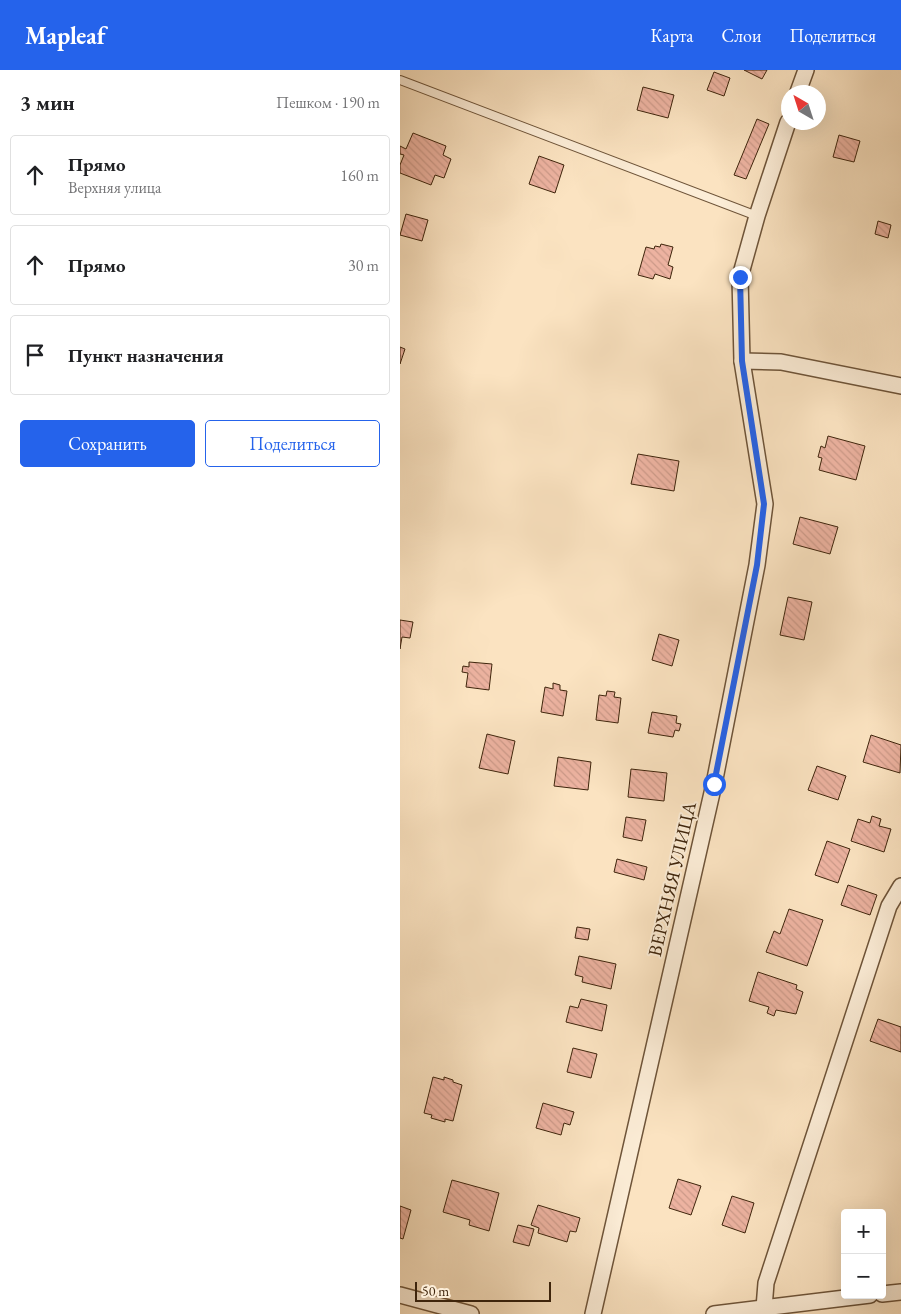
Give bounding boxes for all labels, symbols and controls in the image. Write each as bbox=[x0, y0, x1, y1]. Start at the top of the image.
text: Mapleaf bbox=[25, 20, 106, 51]
text: Карта bbox=[651, 24, 694, 47]
text: Слои bbox=[722, 24, 761, 47]
text: Поделиться bbox=[789, 24, 876, 47]
north arrow bbox=[781, 85, 826, 130]
text: 3 мин bbox=[20, 89, 75, 116]
text: Пешком · 190 m bbox=[276, 92, 380, 113]
text: Прямо bbox=[68, 152, 126, 177]
icon: ahead bbox=[21, 161, 49, 189]
text: 160 m bbox=[340, 165, 379, 186]
text: Верхняя улица bbox=[68, 177, 161, 198]
icon: ahead bbox=[21, 251, 49, 279]
text: Прямо bbox=[68, 253, 126, 278]
text: 30 m bbox=[348, 255, 379, 276]
route end bbox=[729, 266, 752, 289]
icon: arrive bbox=[21, 341, 49, 369]
text: Пункт назначения bbox=[68, 343, 224, 368]
button: Сохранить bbox=[20, 420, 195, 467]
button: Поделиться bbox=[205, 420, 380, 467]
route start bbox=[703, 773, 726, 796]
street label: ВЕРХНЯЯ УЛИЦА bbox=[642, 798, 702, 959]
map controls bbox=[841, 1209, 886, 1299]
button: + bbox=[841, 1209, 886, 1254]
button: − bbox=[841, 1254, 886, 1299]
scale bar bbox=[415, 1279, 551, 1302]
text: 50 m bbox=[422, 1282, 449, 1300]

